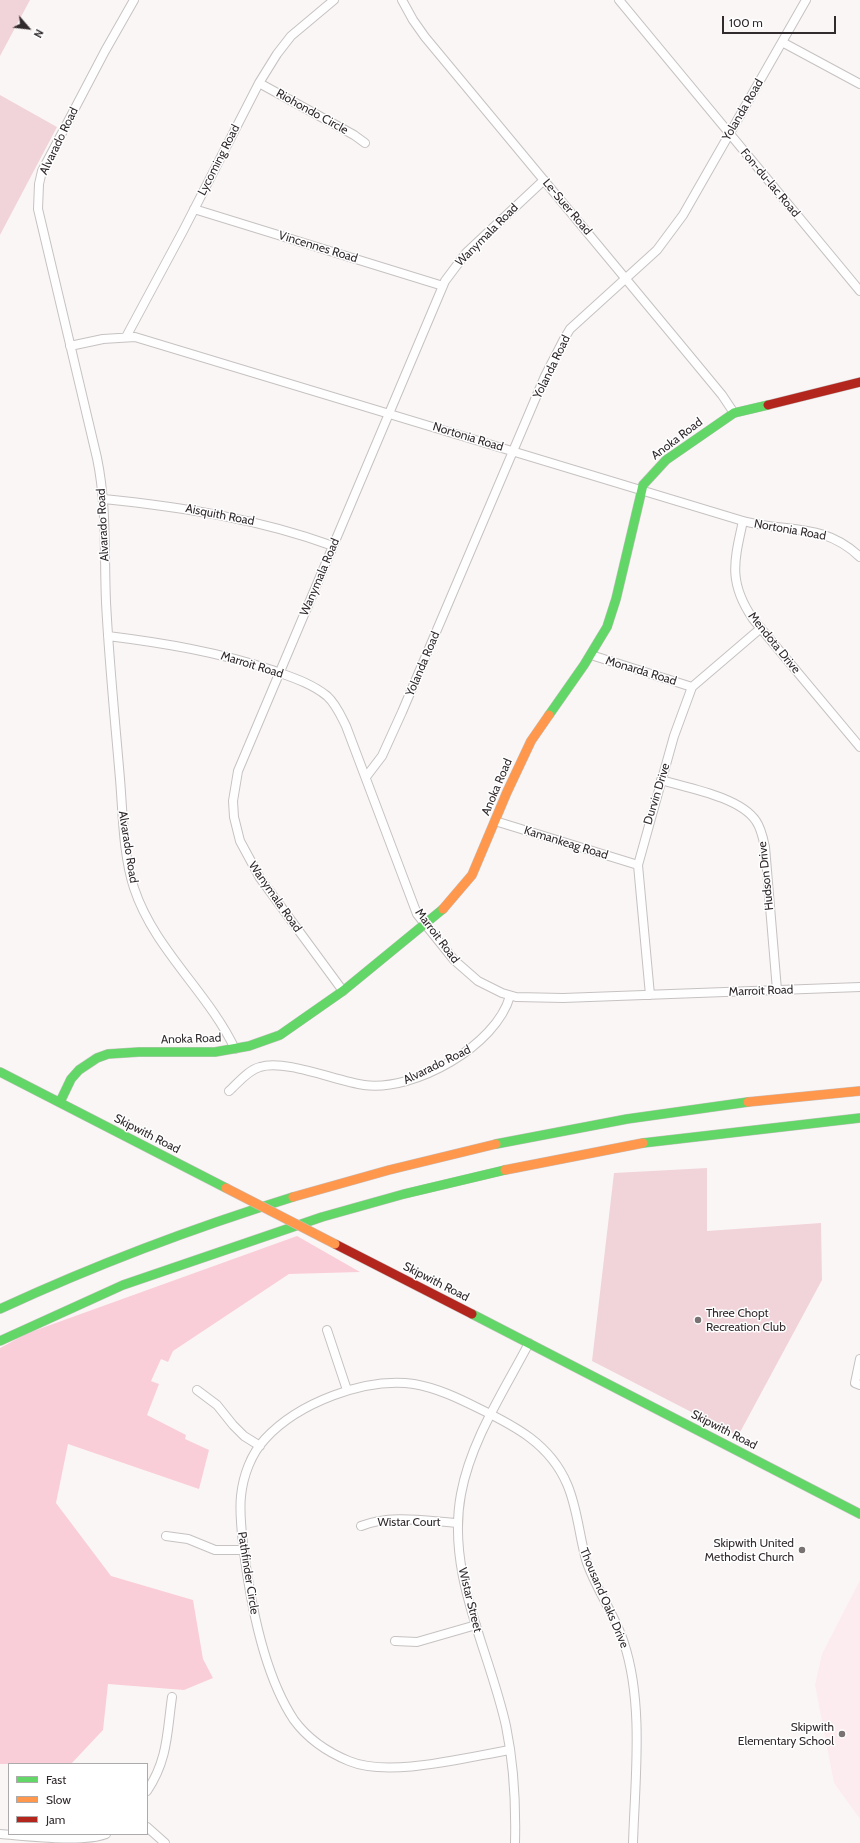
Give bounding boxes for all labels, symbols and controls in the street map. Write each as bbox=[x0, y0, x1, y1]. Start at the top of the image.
north arrow bbox=[8, 8, 48, 48]
scale bar bbox=[724, 8, 838, 34]
text: 100 m bbox=[729, 15, 763, 30]
text: N bbox=[31, 27, 47, 40]
street label: Yolanda Road bbox=[720, 77, 766, 143]
street label: Riohondo Circle bbox=[273, 86, 351, 138]
street label: Alvarado Road bbox=[37, 105, 81, 177]
street label: Lycoming Road bbox=[195, 122, 243, 198]
street label: Fon-du-lac Road bbox=[737, 146, 803, 220]
street label: Le-Suer Road bbox=[539, 176, 595, 238]
street label: Wanymala Road bbox=[453, 201, 521, 269]
street label: Vincennes Road bbox=[277, 228, 359, 266]
street label: Yolanda Road bbox=[530, 333, 574, 401]
street label: Anoka Road bbox=[649, 415, 705, 463]
street label: Nortonia Road bbox=[431, 419, 505, 455]
street label: Alvarado Road bbox=[94, 488, 112, 562]
street label: Aisquith Road bbox=[184, 501, 256, 529]
street label: Nortonia Road bbox=[753, 517, 827, 543]
street label: Wanymala Road bbox=[297, 536, 343, 618]
street label: Mendota Drive bbox=[745, 609, 803, 677]
street label: Yolanda Road bbox=[403, 630, 443, 698]
street label: Marroit Road bbox=[219, 649, 285, 681]
street label: Monarda Road bbox=[604, 653, 678, 689]
street label: Anoka Road bbox=[479, 756, 515, 818]
street label: Durvin Drive bbox=[641, 762, 673, 826]
street label: Alvarado Road bbox=[115, 810, 141, 884]
street label: Kamankeag Road bbox=[522, 823, 610, 863]
street label: Hudson Drive bbox=[755, 841, 777, 911]
street label: Wanymala Road bbox=[245, 859, 305, 935]
street label: Marroit Road bbox=[412, 906, 462, 966]
street label: Marroit Road bbox=[728, 983, 794, 999]
street label: Anoka Road bbox=[161, 1031, 221, 1047]
street label: Alvarado Road bbox=[401, 1043, 473, 1087]
street label: Skipwith Road bbox=[112, 1111, 182, 1157]
street label: Skipwith Road bbox=[401, 1259, 471, 1305]
place label: Three Chopt Recreation Club bbox=[706, 1306, 786, 1334]
marker: Three Chopt Recreation Club bbox=[693, 1315, 703, 1325]
street label: Skipwith Road bbox=[689, 1407, 759, 1453]
street label: Wistar Court bbox=[377, 1515, 441, 1529]
street label: Pathfinder Circle bbox=[234, 1531, 262, 1615]
place label: Skipwith United Methodist Church bbox=[704, 1536, 794, 1564]
marker: Skipwith United Methodist Church bbox=[797, 1545, 807, 1555]
street label: Thousand Oaks Drive bbox=[576, 1546, 632, 1650]
street label: Wistar Street bbox=[455, 1566, 485, 1634]
place label: Skipwith Elementary School bbox=[738, 1720, 834, 1748]
marker: Skipwith Elementary School bbox=[837, 1729, 847, 1739]
legend bbox=[8, 1763, 148, 1835]
text: Fast bbox=[46, 1772, 66, 1787]
text: Slow bbox=[46, 1792, 71, 1807]
text: Jam bbox=[46, 1812, 65, 1827]

